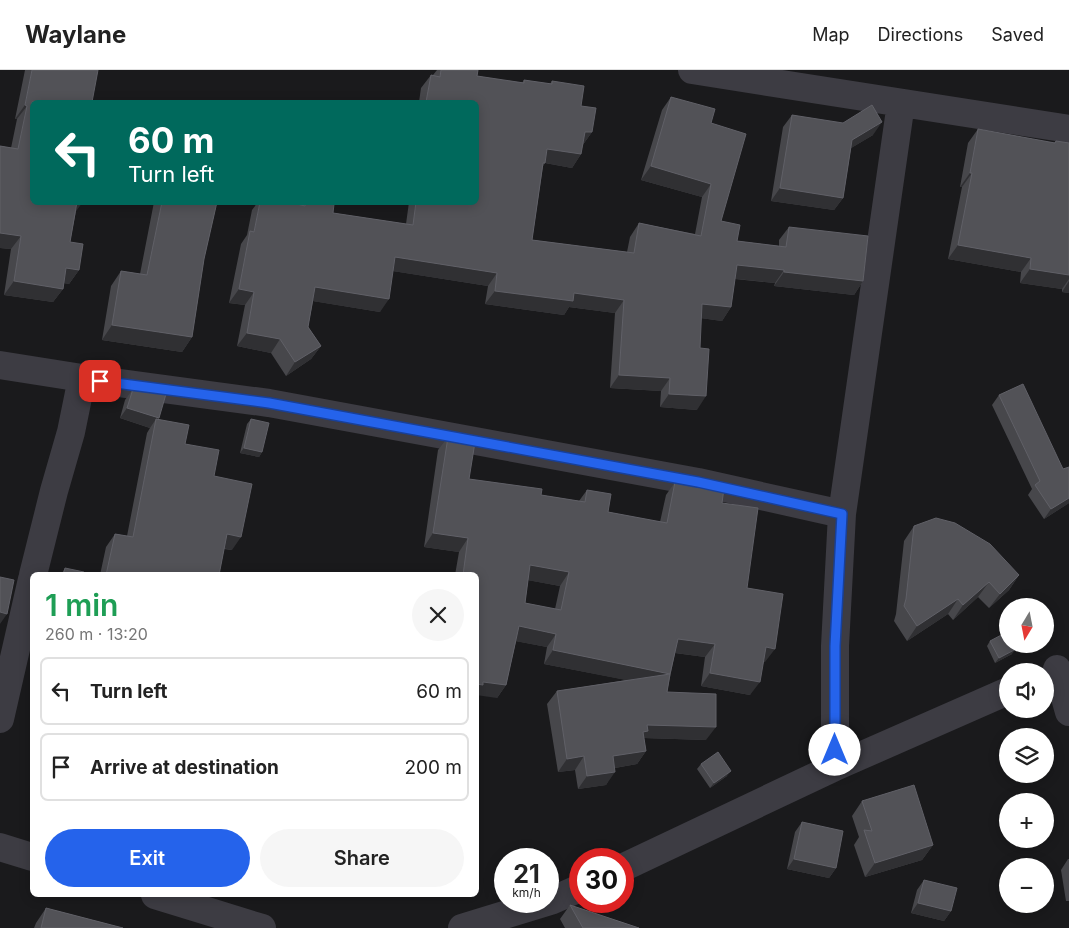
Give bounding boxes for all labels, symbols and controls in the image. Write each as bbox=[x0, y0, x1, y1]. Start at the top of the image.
text: Waylane bbox=[25, 20, 126, 49]
text: Map bbox=[812, 24, 850, 45]
text: Directions bbox=[878, 24, 963, 45]
text: Saved bbox=[991, 24, 1044, 45]
text: 60 m bbox=[128, 119, 215, 161]
icon: left bbox=[45, 120, 110, 185]
text: Turn left bbox=[128, 161, 214, 187]
pin bbox=[79, 360, 121, 402]
icon: arrive bbox=[86, 367, 114, 395]
text: 1 min bbox=[45, 587, 118, 623]
button: close bbox=[412, 589, 464, 641]
north arrow bbox=[999, 598, 1054, 652]
map controls bbox=[999, 598, 1054, 913]
text: 260 m · 13:20 bbox=[45, 624, 148, 644]
button: sound bbox=[999, 663, 1054, 718]
icon: left bbox=[47, 677, 75, 705]
text: Turn left bbox=[90, 680, 168, 703]
text: 60 m bbox=[416, 680, 462, 703]
position arrow bbox=[808, 723, 860, 775]
button: layers bbox=[999, 728, 1054, 783]
icon: arrive bbox=[47, 753, 75, 781]
text: Arrive at destination bbox=[90, 756, 279, 779]
text: 200 m bbox=[404, 756, 462, 779]
button: + bbox=[999, 793, 1054, 848]
button: Exit bbox=[45, 829, 250, 887]
button: Share bbox=[260, 829, 464, 887]
speed limit sign: 30 bbox=[569, 848, 634, 913]
button: − bbox=[999, 858, 1054, 913]
text: 21 bbox=[513, 859, 540, 889]
text: km/h bbox=[512, 885, 541, 900]

